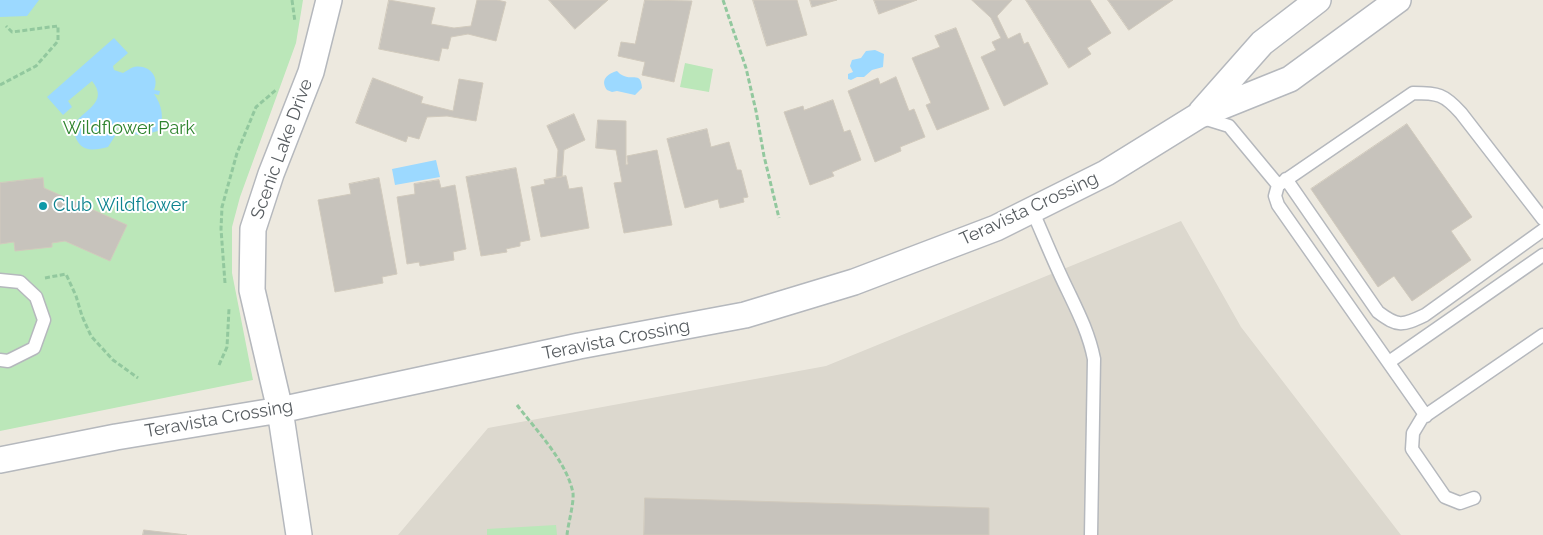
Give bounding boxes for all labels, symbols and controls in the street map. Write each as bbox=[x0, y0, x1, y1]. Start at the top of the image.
street label: Scenic Lake Drive bbox=[247, 76, 317, 222]
park label: Wildflower Park bbox=[63, 118, 195, 140]
street label: Teravista Crossing bbox=[956, 168, 1102, 250]
place label: Club Wildflower bbox=[53, 195, 188, 217]
marker: Club Wildflower bbox=[37, 200, 49, 212]
street label: Teravista Crossing bbox=[540, 315, 692, 365]
street label: Teravista Crossing bbox=[143, 395, 295, 443]

